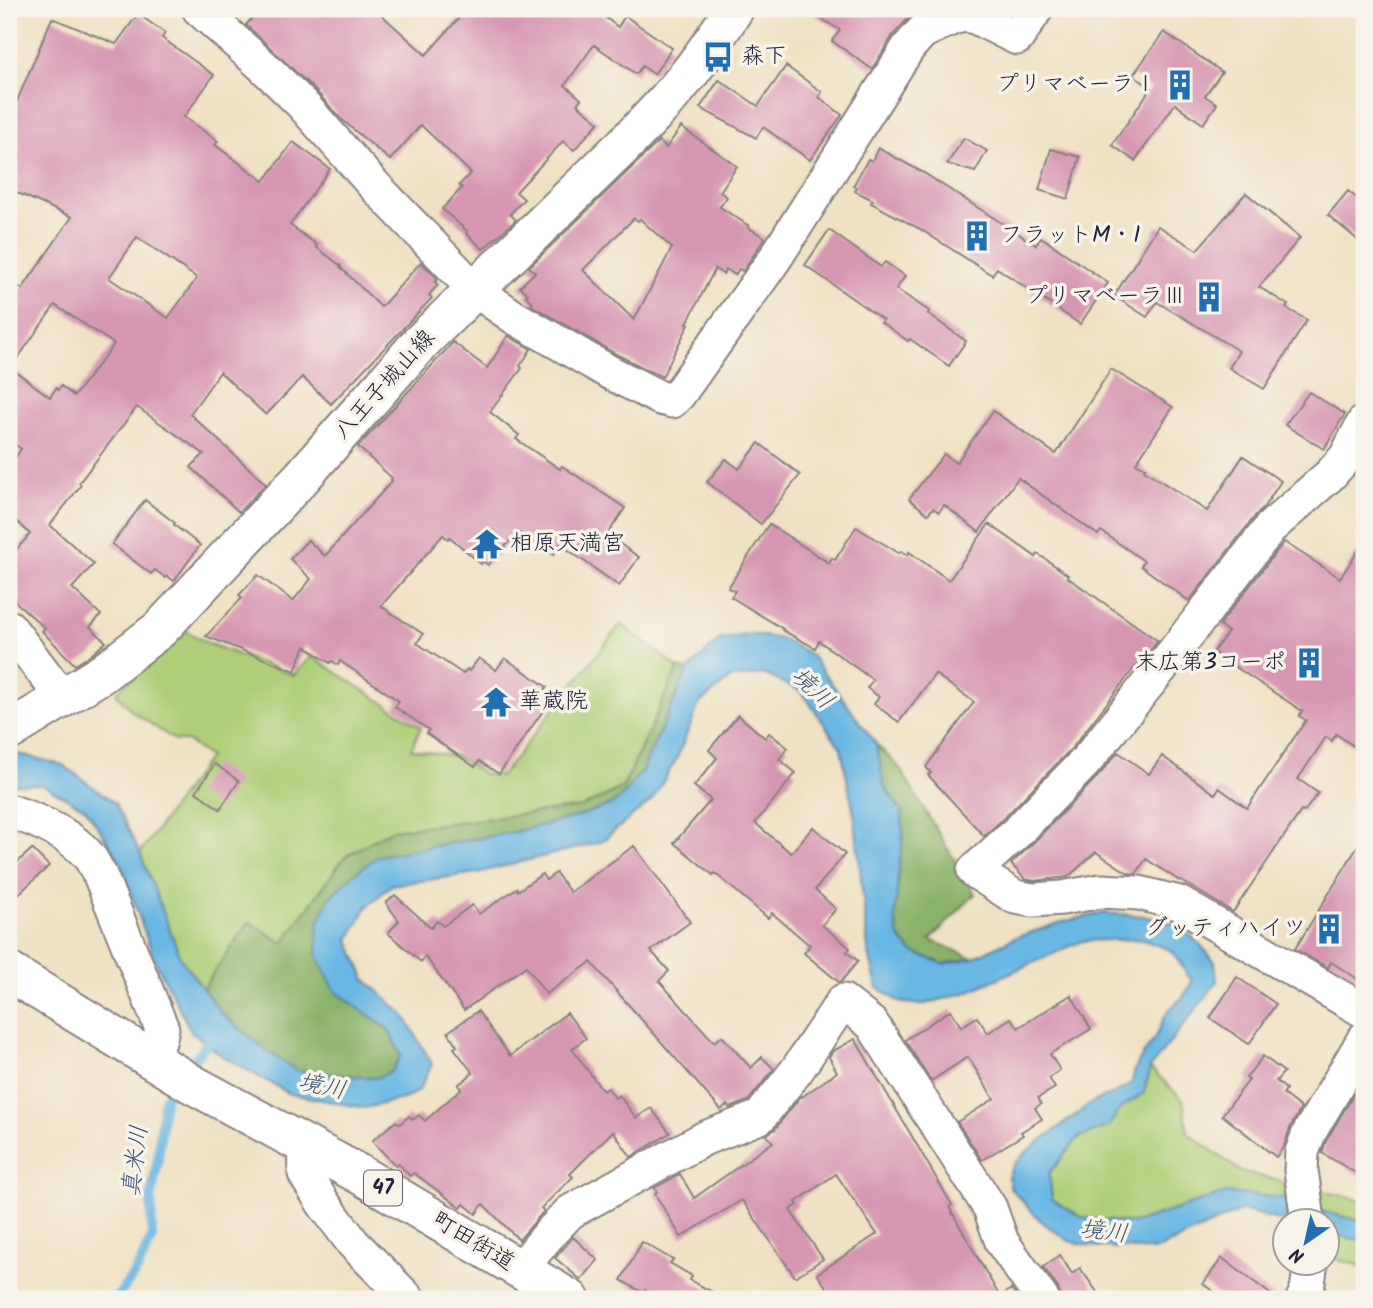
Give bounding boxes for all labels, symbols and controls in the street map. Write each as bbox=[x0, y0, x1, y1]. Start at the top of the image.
place label: 森下 bbox=[741, 39, 787, 75]
bus stop icon: 森下 bbox=[701, 40, 735, 74]
place label: プリマベーラⅠ bbox=[996, 67, 1157, 103]
building icon: プリマベーラⅠ bbox=[1163, 68, 1197, 102]
place label: フラットM・I bbox=[1000, 218, 1140, 254]
building icon: フラットM・I bbox=[960, 219, 994, 253]
place label: プリマベーラⅢ bbox=[1025, 279, 1186, 315]
building icon: プリマベーラⅢ bbox=[1192, 280, 1226, 314]
street label: 八王子城山線 bbox=[325, 322, 445, 448]
place label: 相原天満宮 bbox=[510, 526, 625, 562]
temple icon: 相原天満宮 bbox=[470, 527, 504, 561]
place label: 末広第3コーポ bbox=[1135, 645, 1286, 681]
building icon: 末広第3コーポ bbox=[1292, 646, 1326, 680]
water label: 境川 bbox=[781, 658, 843, 720]
place label: 華蔵院 bbox=[519, 684, 588, 720]
temple icon: 華蔵院 bbox=[479, 685, 513, 719]
place label: グッティハイツ bbox=[1145, 911, 1306, 947]
building icon: グッティハイツ bbox=[1312, 912, 1346, 946]
water label: 境川 bbox=[294, 1063, 350, 1111]
water label: 真米川 bbox=[112, 1123, 160, 1199]
road number: 47 bbox=[364, 1170, 402, 1206]
street label: 町田街道 bbox=[424, 1203, 522, 1281]
north arrow bbox=[1272, 1206, 1342, 1276]
water label: 境川 bbox=[1078, 1210, 1130, 1254]
text: N bbox=[1284, 1239, 1311, 1270]

